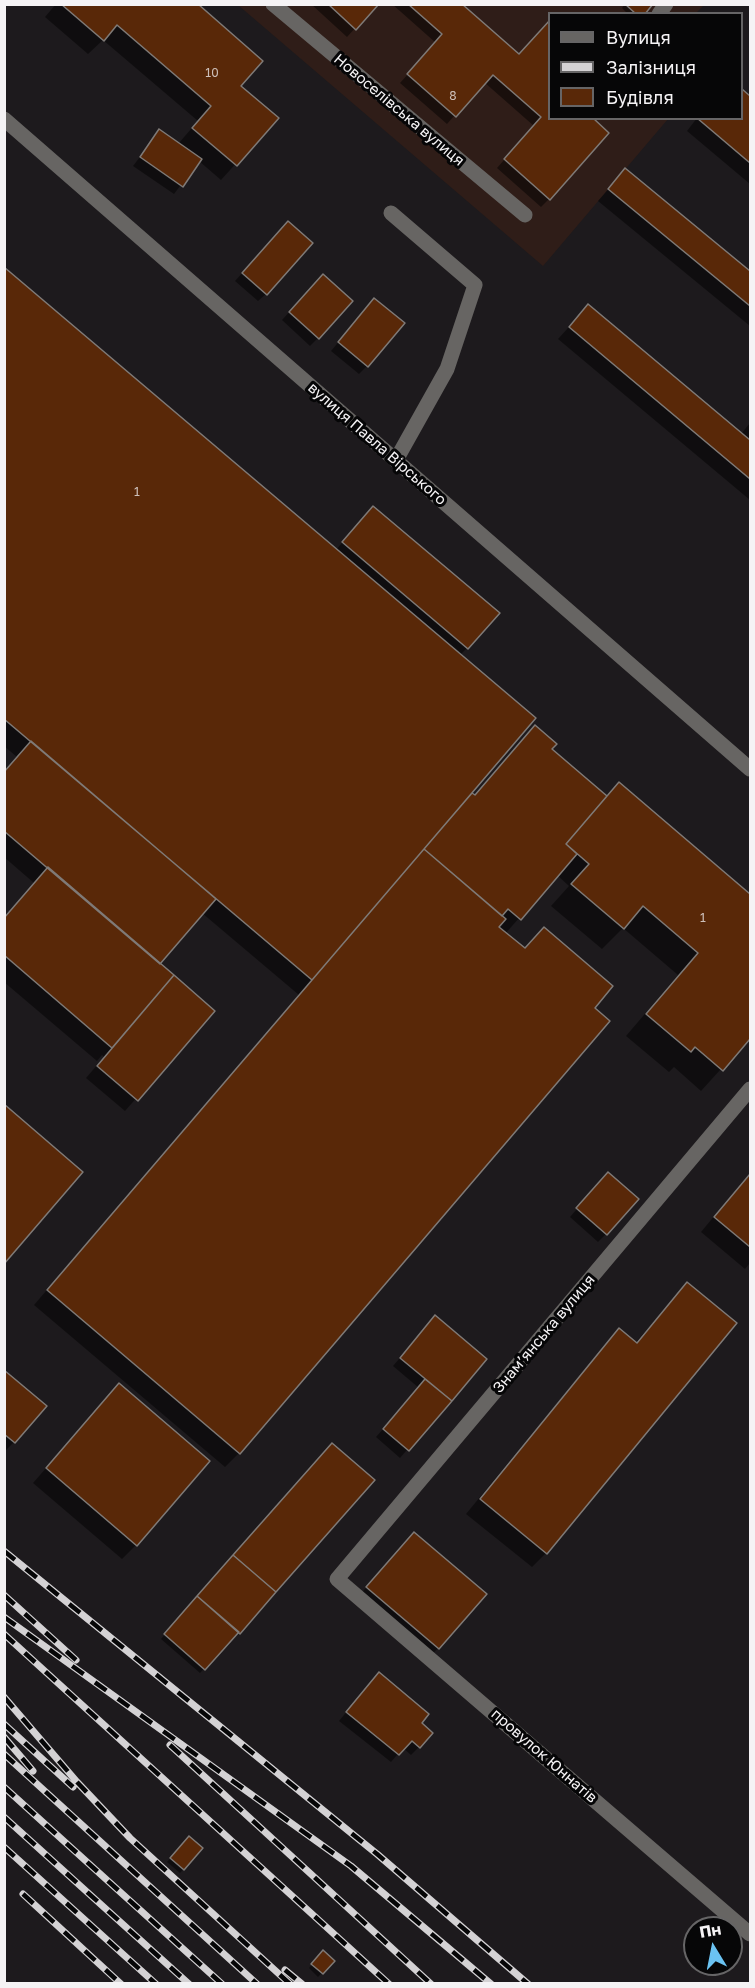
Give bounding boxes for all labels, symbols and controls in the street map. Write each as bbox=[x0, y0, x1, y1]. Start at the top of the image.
legend bbox=[548, 12, 743, 120]
text: Вулиця bbox=[606, 26, 671, 48]
street label: Новоселівська вулиця bbox=[330, 50, 468, 170]
text: Залізниця bbox=[606, 56, 696, 78]
house number: 10 bbox=[205, 66, 219, 80]
text: Будівля bbox=[606, 86, 674, 108]
house number: 8 bbox=[449, 89, 457, 103]
street label: вулиця Павла Вірського bbox=[304, 379, 450, 509]
house number: 1 bbox=[134, 485, 140, 499]
house number: 1 bbox=[700, 911, 706, 925]
street label: Знамʼянська вулиця bbox=[489, 1271, 599, 1397]
street label: провулок Юннатів bbox=[487, 1705, 601, 1807]
north arrow bbox=[683, 1916, 743, 1976]
text: Пн bbox=[698, 1919, 723, 1942]

